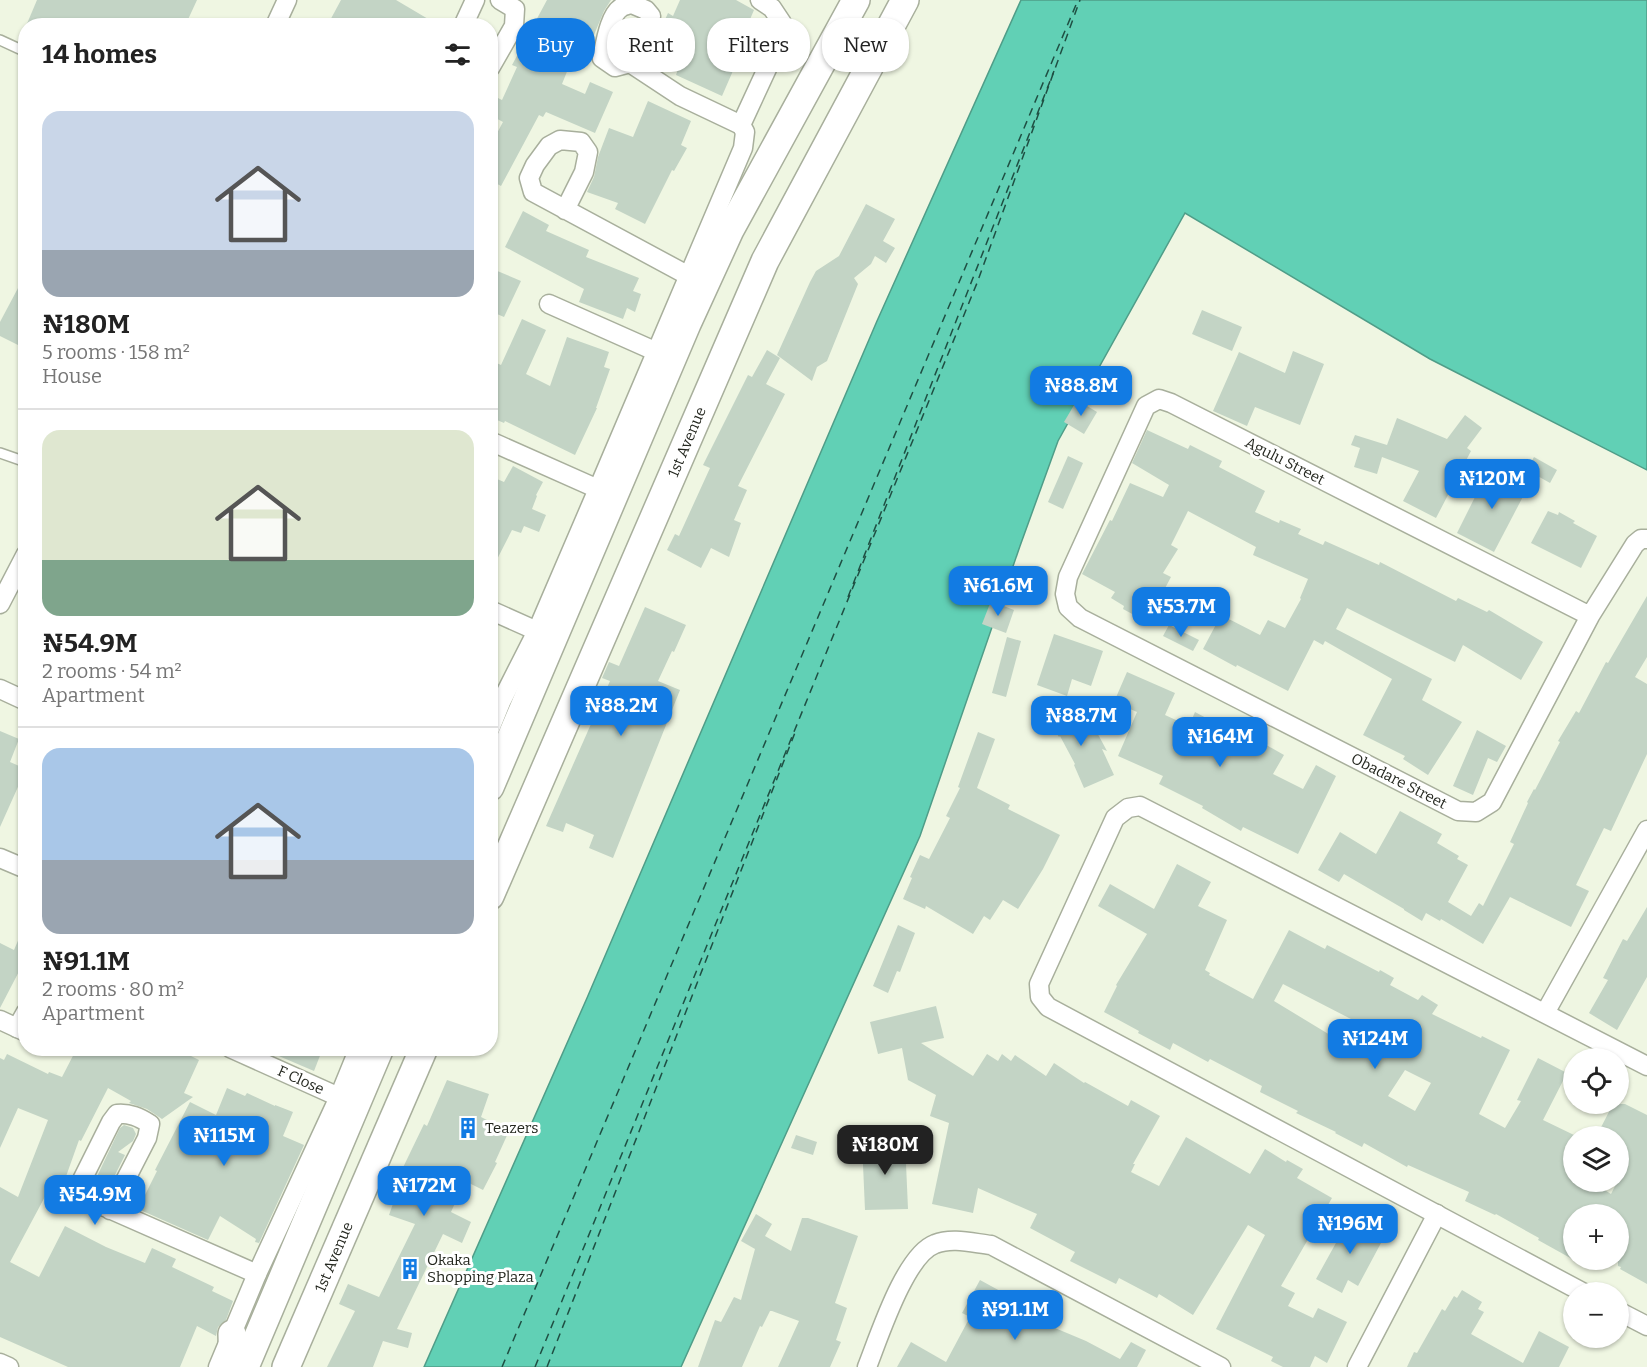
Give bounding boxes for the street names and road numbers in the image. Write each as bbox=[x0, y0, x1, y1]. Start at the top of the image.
street label: 1st Avenue bbox=[664, 404, 710, 480]
street label: Agulu Street bbox=[1242, 433, 1328, 489]
street label: Obadare Street bbox=[1348, 749, 1450, 813]
street label: F Close bbox=[275, 1062, 327, 1098]
street label: 1st Avenue bbox=[311, 1219, 357, 1295]

